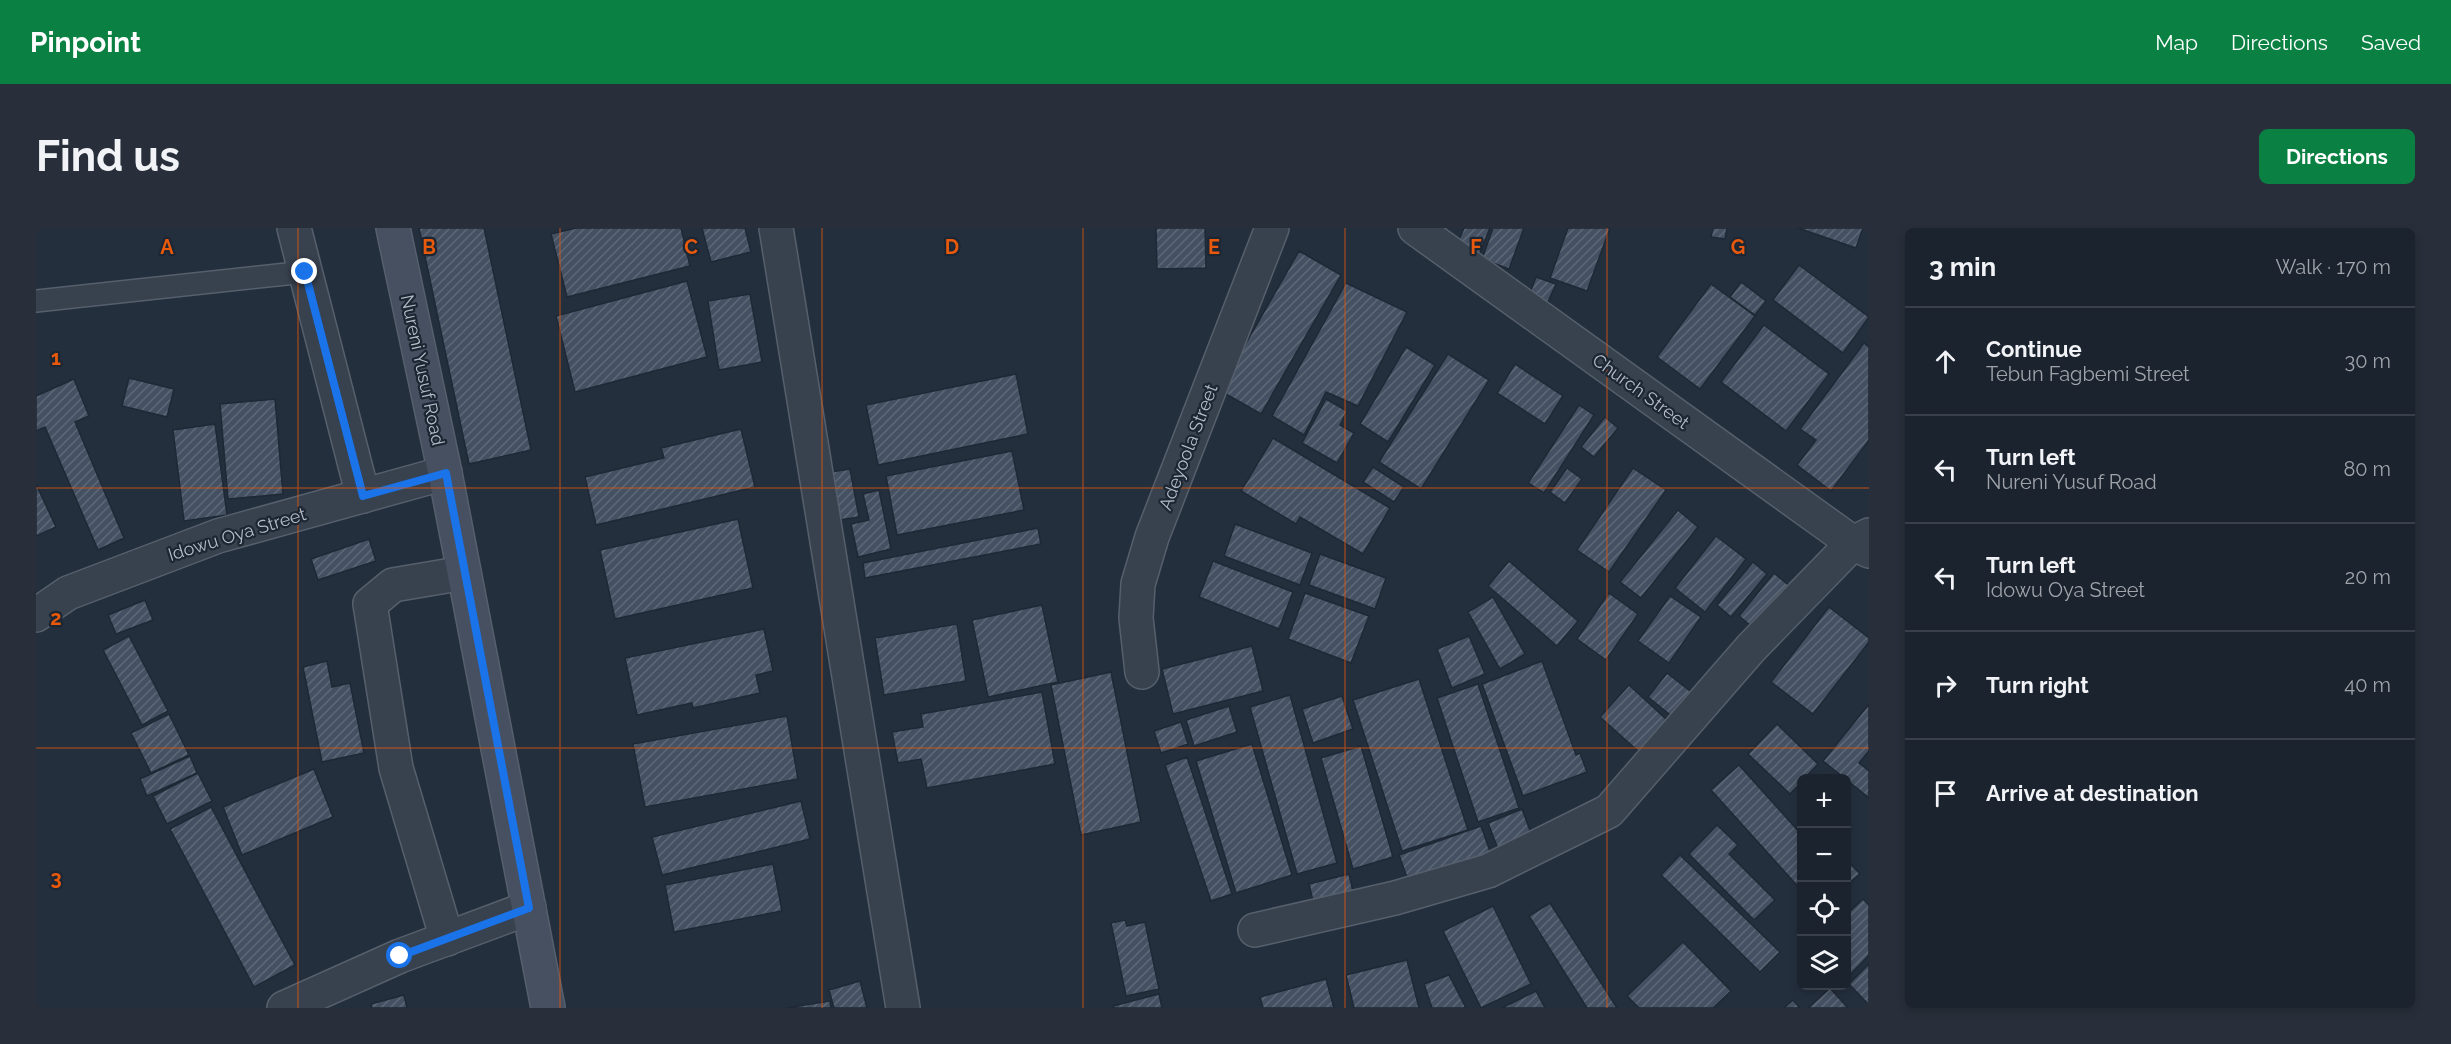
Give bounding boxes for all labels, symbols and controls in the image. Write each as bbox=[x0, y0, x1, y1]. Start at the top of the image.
text: Pinpoint bbox=[30, 26, 141, 59]
text: Map bbox=[2155, 30, 2198, 55]
text: Directions bbox=[2231, 30, 2328, 55]
text: Saved bbox=[2361, 30, 2421, 55]
button: Directions bbox=[2259, 129, 2415, 184]
text: Find us bbox=[36, 132, 180, 181]
text: A bbox=[160, 235, 174, 259]
text: B bbox=[422, 235, 436, 259]
text: C bbox=[684, 235, 698, 259]
text: D bbox=[945, 235, 959, 259]
text: E bbox=[1208, 235, 1220, 259]
text: F bbox=[1470, 235, 1482, 259]
text: G bbox=[1731, 235, 1745, 259]
text: 3 min bbox=[1929, 252, 1996, 282]
text: Walk · 170 m bbox=[2275, 255, 2391, 279]
route end bbox=[291, 258, 317, 284]
street label: Nureni Yusuf Road bbox=[397, 293, 449, 447]
text: Continue bbox=[1986, 336, 2082, 362]
icon: ahead bbox=[1929, 345, 1962, 378]
text: 1 bbox=[51, 346, 61, 370]
street label: Church Street bbox=[1589, 349, 1693, 433]
text: 30 m bbox=[2345, 349, 2391, 373]
text: Tebun Fagbemi Street bbox=[1986, 362, 2190, 386]
street label: Adeyoola Street bbox=[1154, 381, 1222, 513]
text: Turn left bbox=[1986, 444, 2076, 470]
icon: left bbox=[1929, 453, 1962, 486]
text: 80 m bbox=[2343, 457, 2391, 481]
text: Nureni Yusuf Road bbox=[1986, 470, 2157, 494]
street label: Idowu Oya Street bbox=[166, 503, 308, 565]
text: Turn left bbox=[1986, 552, 2076, 578]
icon: left bbox=[1929, 561, 1962, 594]
text: 20 m bbox=[2345, 565, 2391, 589]
text: Idowu Oya Street bbox=[1986, 578, 2145, 602]
text: 2 bbox=[50, 606, 62, 630]
icon: right bbox=[1929, 669, 1962, 702]
text: Turn right bbox=[1986, 672, 2089, 698]
text: 40 m bbox=[2344, 673, 2391, 697]
map controls bbox=[1797, 774, 1851, 990]
button: + bbox=[1797, 774, 1851, 828]
icon: arrive bbox=[1929, 777, 1962, 810]
text: Arrive at destination bbox=[1986, 780, 2199, 806]
button: − bbox=[1797, 828, 1851, 882]
text: 3 bbox=[50, 866, 62, 890]
button: locate bbox=[1797, 882, 1851, 936]
button: layers bbox=[1797, 936, 1851, 990]
route start bbox=[386, 942, 412, 968]

